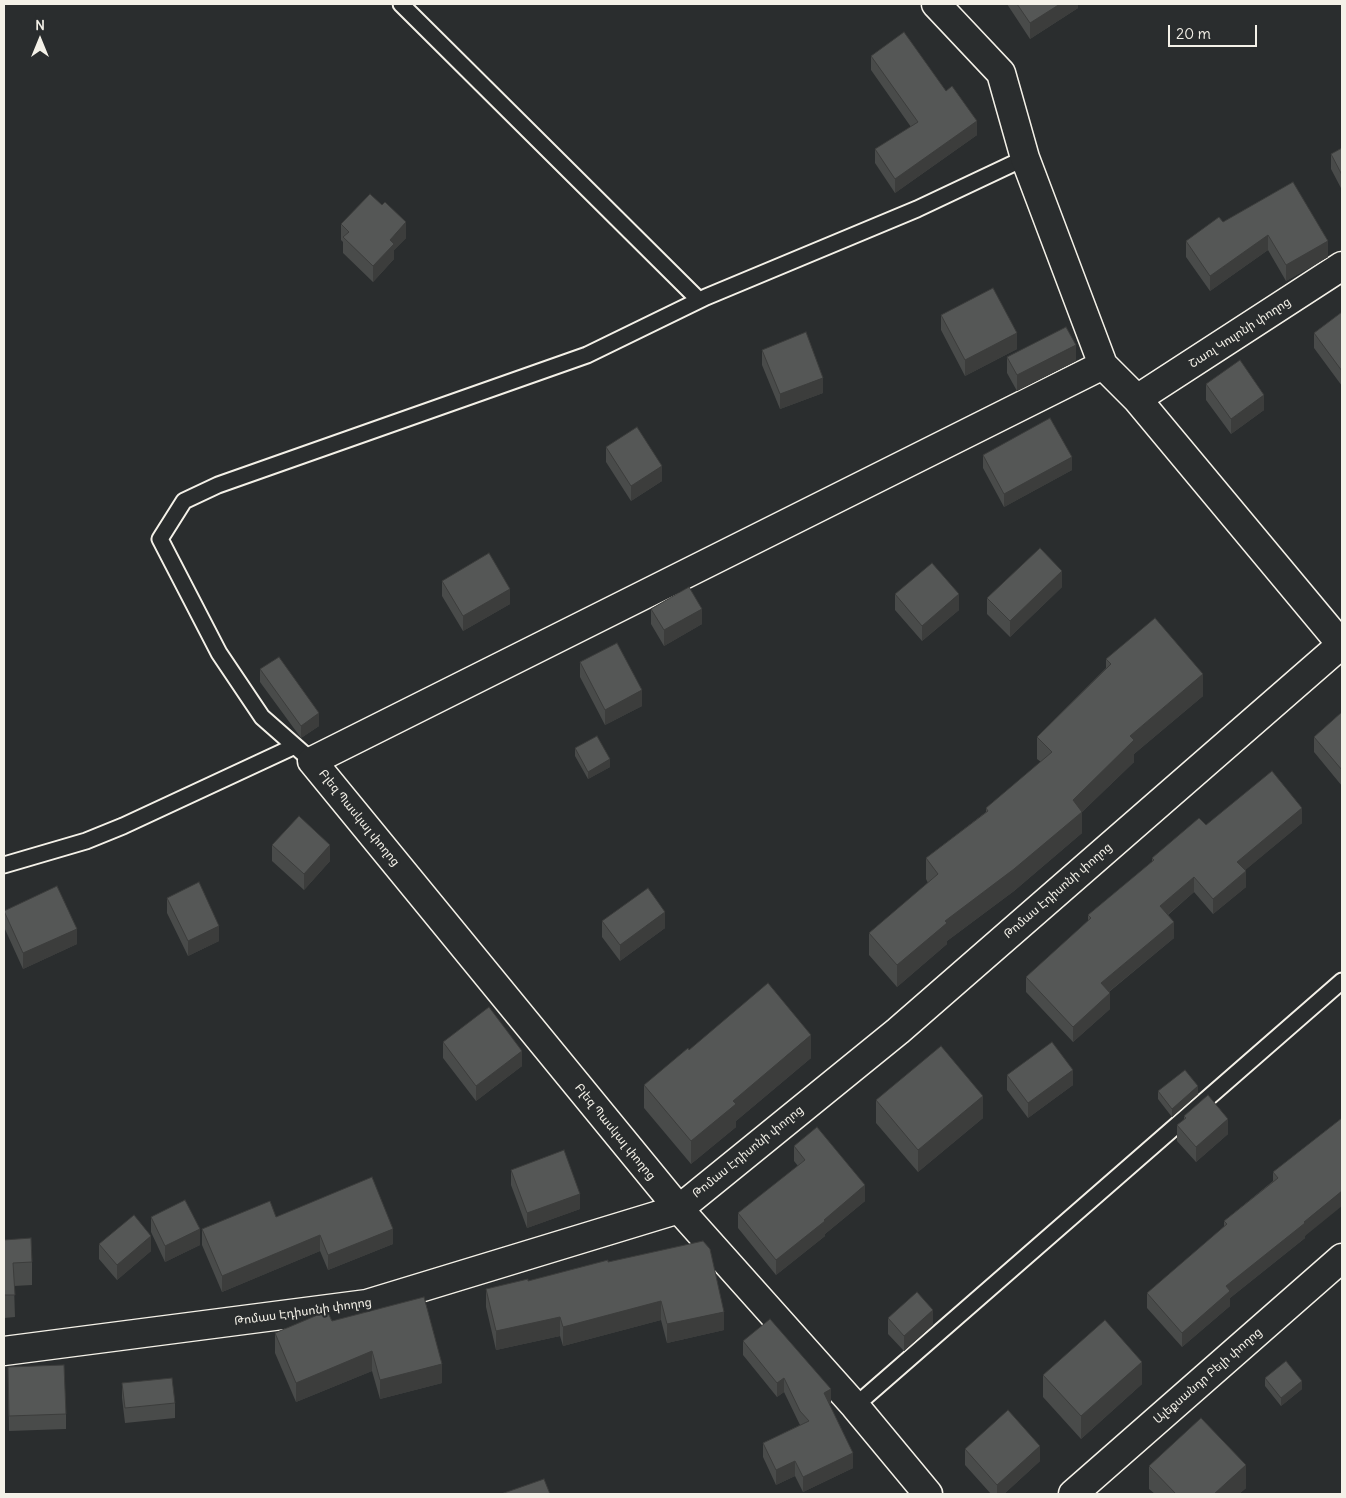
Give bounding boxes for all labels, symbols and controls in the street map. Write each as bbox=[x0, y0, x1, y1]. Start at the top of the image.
north arrow bbox=[15, 15, 65, 65]
scale bar bbox=[1171, 15, 1260, 47]
text: N bbox=[35, 16, 45, 34]
text: 20 m bbox=[1176, 24, 1211, 43]
street label: Շառլ Կուլոնի փողոց bbox=[1186, 295, 1294, 371]
street label: Բլեզ Պասկալ փողոց bbox=[316, 767, 402, 869]
street label: Թոմաս Էդիսոնի փողոց bbox=[1001, 840, 1115, 942]
street label: Բլեզ Պասկալ փողոց bbox=[572, 1081, 658, 1183]
street label: Թոմաս Էդիսոնի փողոց bbox=[690, 1103, 806, 1201]
street label: Թոմաս Էդիսոնի փողոց bbox=[233, 1295, 373, 1329]
street label: Ալեքսանդր Բելի փողոց bbox=[1151, 1325, 1265, 1427]

